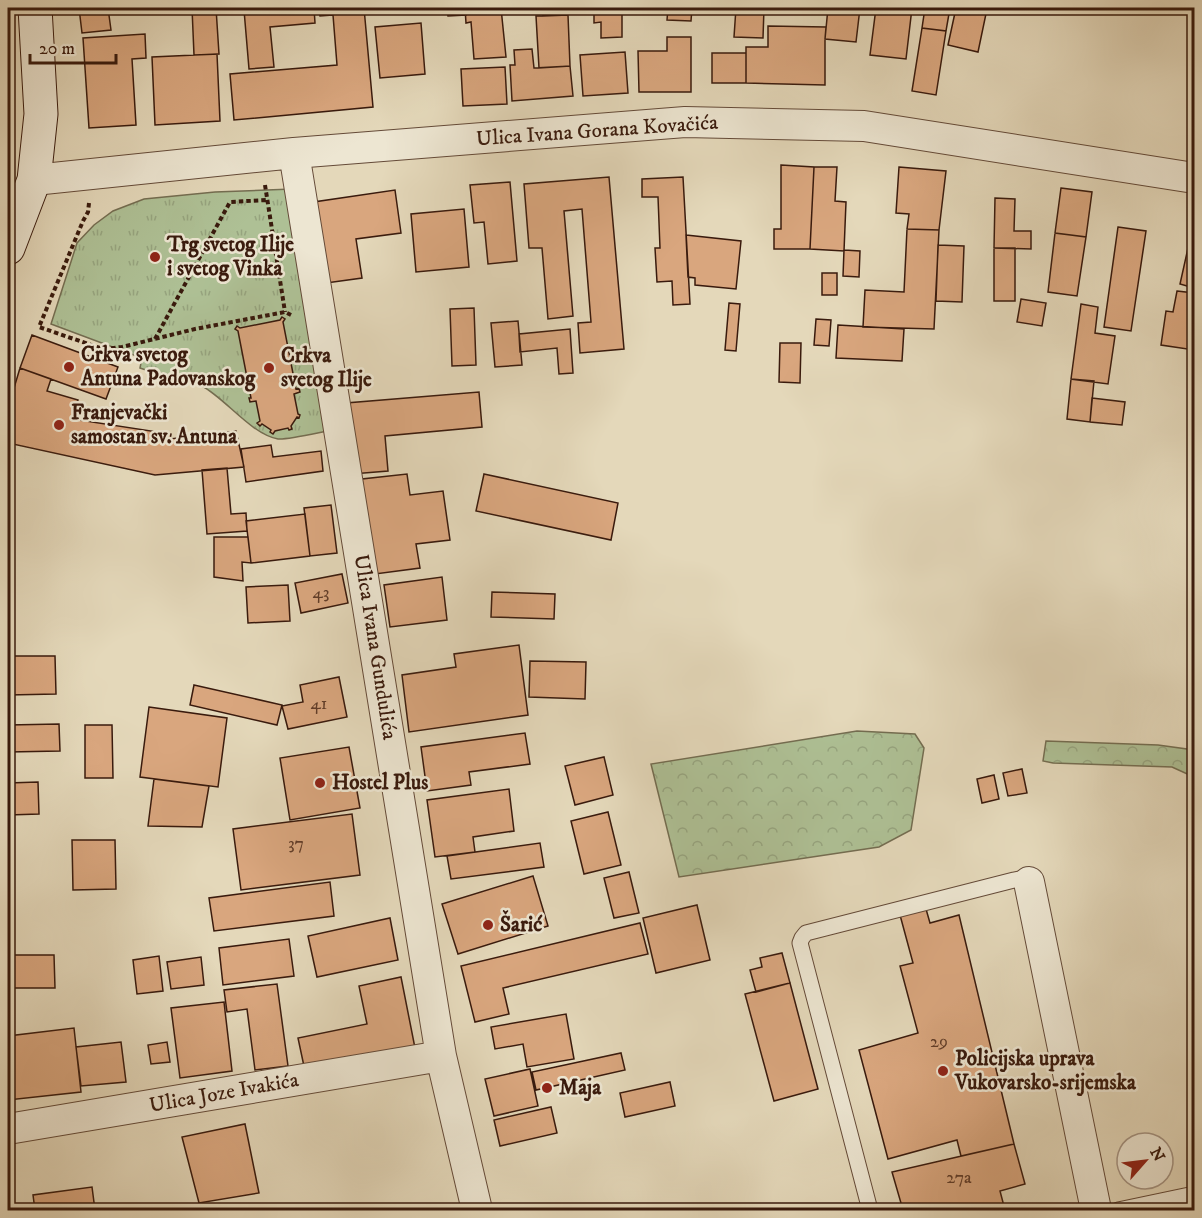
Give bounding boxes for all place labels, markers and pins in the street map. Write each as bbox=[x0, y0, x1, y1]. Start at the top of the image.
place label: Trg svetog Ilije i svetog Vinka bbox=[166, 232, 294, 282]
marker: Trg svetog Ilije i svetog Vinka bbox=[148, 250, 162, 264]
place label: Crkva svetog Antuna Padovanskog bbox=[80, 342, 256, 392]
place label: Crkva svetog Ilije bbox=[281, 343, 372, 394]
marker: Crkva svetog Antuna Padovanskog bbox=[62, 360, 76, 374]
marker: Crkva svetog Ilije bbox=[262, 361, 276, 375]
place label: Franjevački samostan sv. Antuna bbox=[71, 400, 238, 450]
marker: Franjevački samostan sv. Antuna bbox=[52, 418, 66, 432]
place label: Hostel Plus bbox=[332, 770, 428, 796]
marker: Hostel Plus bbox=[313, 776, 327, 790]
place label: Šarić bbox=[500, 910, 543, 938]
marker: Šarić bbox=[481, 918, 495, 932]
place label: Policijska uprava Vukovarsko-srijemska bbox=[954, 1046, 1137, 1097]
marker: Policijska uprava Vukovarsko-srijemska bbox=[936, 1064, 950, 1078]
place label: Maja bbox=[559, 1075, 602, 1102]
marker: Maja bbox=[540, 1081, 554, 1095]

